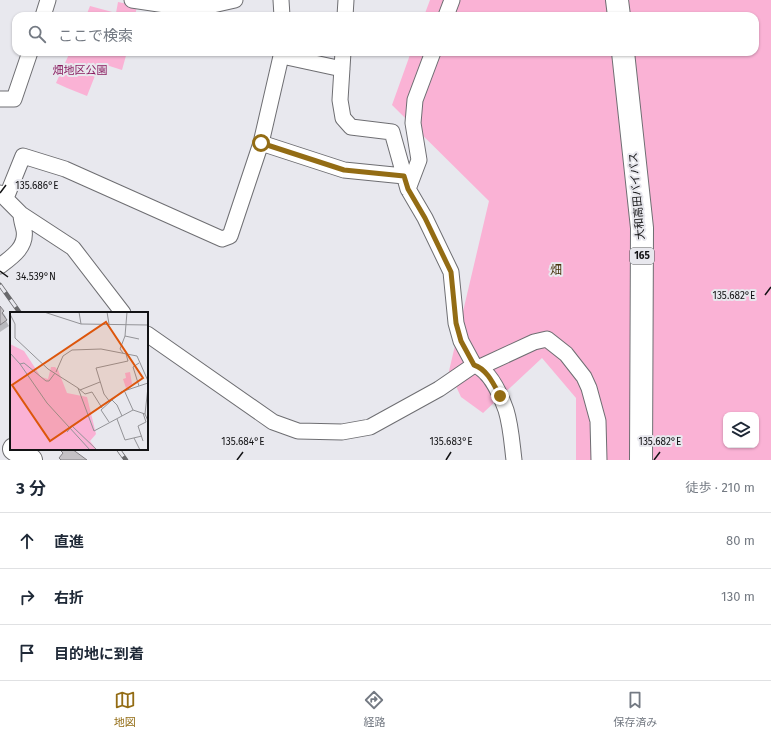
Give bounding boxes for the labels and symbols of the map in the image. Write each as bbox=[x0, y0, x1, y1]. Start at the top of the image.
park label: 畑地区公園 bbox=[53, 64, 108, 77]
route start bbox=[252, 134, 270, 152]
street label: 大和高田バイパス bbox=[627, 152, 647, 240]
text: 135.686°E bbox=[15, 180, 59, 192]
road number: 165 bbox=[630, 248, 654, 264]
district label: 畑 bbox=[550, 263, 562, 277]
text: 34.539°N bbox=[16, 271, 56, 283]
text: 135.682°E bbox=[713, 290, 755, 302]
inset map bbox=[10, 312, 148, 450]
route end bbox=[491, 387, 509, 405]
text: 135.684°E bbox=[221, 436, 265, 448]
text: 135.683°E bbox=[429, 436, 473, 448]
text: 135.682°E bbox=[639, 436, 681, 448]

